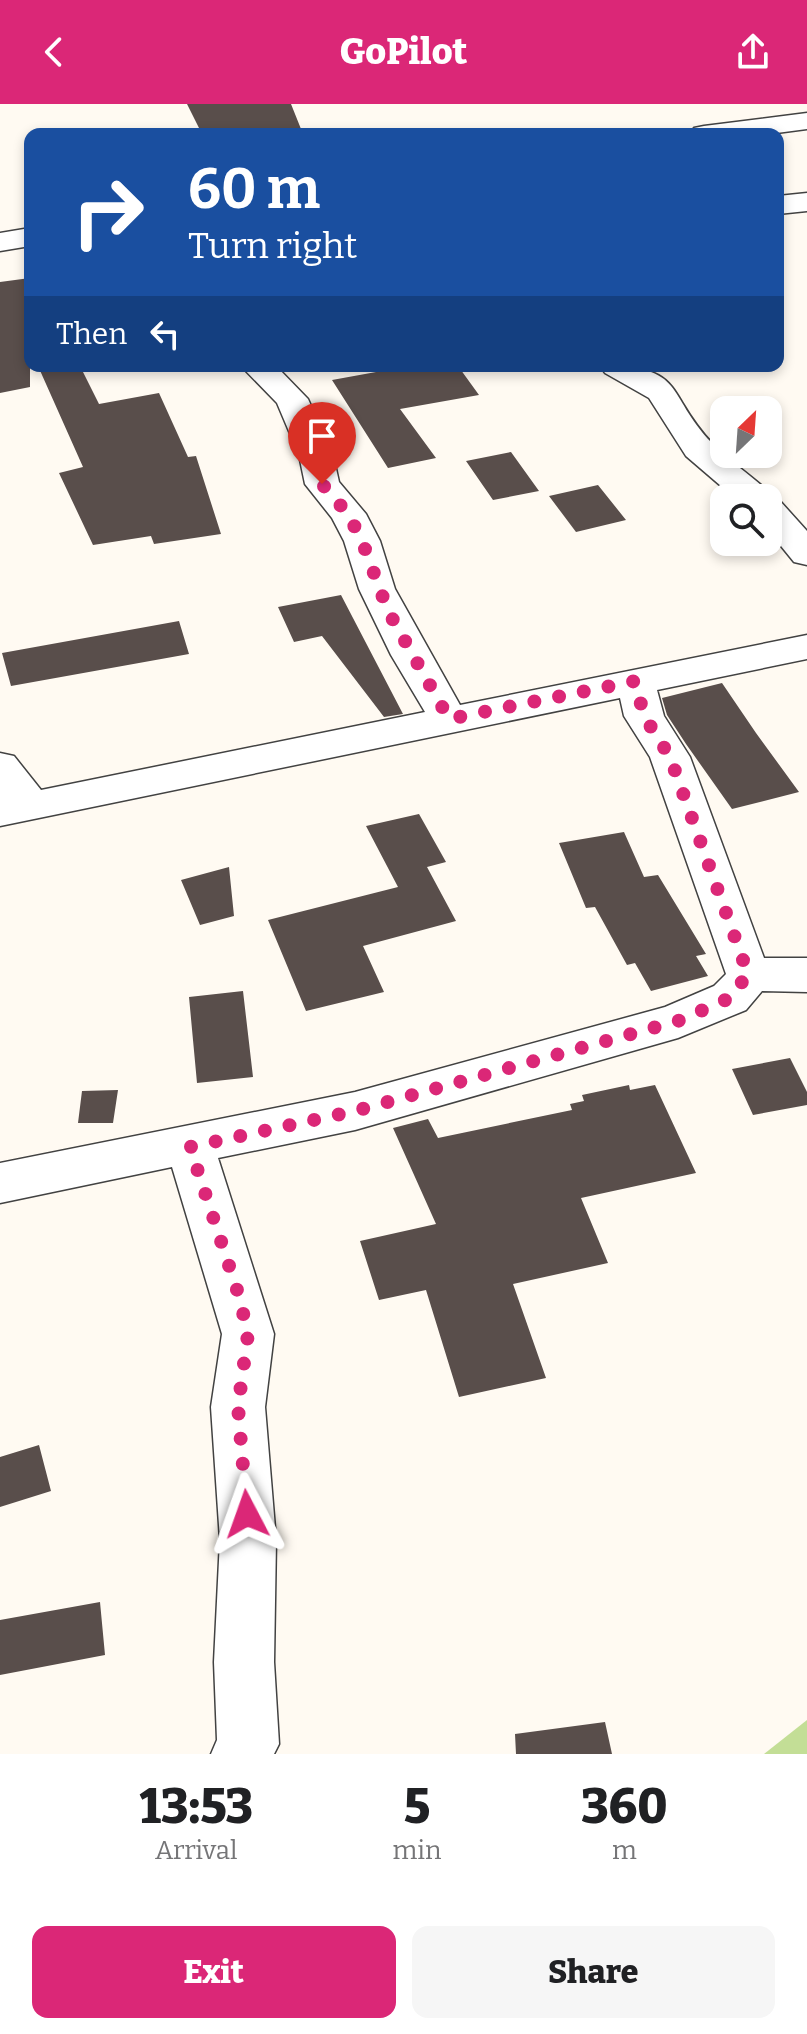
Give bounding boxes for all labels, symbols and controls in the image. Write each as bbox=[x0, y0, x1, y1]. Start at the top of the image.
icon: back bbox=[32, 30, 76, 74]
text: GoPilot bbox=[340, 30, 467, 74]
icon: share bbox=[731, 30, 775, 74]
text: 60 m bbox=[188, 156, 320, 223]
icon: right bbox=[56, 160, 160, 264]
text: Turn right bbox=[188, 224, 357, 268]
icon: left bbox=[143, 312, 187, 356]
text: Then bbox=[56, 316, 127, 352]
north arrow bbox=[710, 396, 782, 468]
map controls bbox=[710, 396, 782, 556]
pin bbox=[288, 402, 356, 484]
icon: arrive bbox=[300, 414, 344, 458]
button: search bbox=[710, 484, 782, 556]
position arrow bbox=[205, 1472, 289, 1556]
text: 13:53 bbox=[139, 1778, 253, 1836]
text: 5 bbox=[404, 1778, 430, 1836]
text: 360 bbox=[581, 1778, 668, 1836]
text: Arrival bbox=[155, 1835, 237, 1866]
text: min bbox=[393, 1835, 442, 1866]
text: m bbox=[612, 1835, 637, 1866]
button: Exit bbox=[32, 1926, 396, 2018]
button: Share bbox=[412, 1926, 775, 2018]

